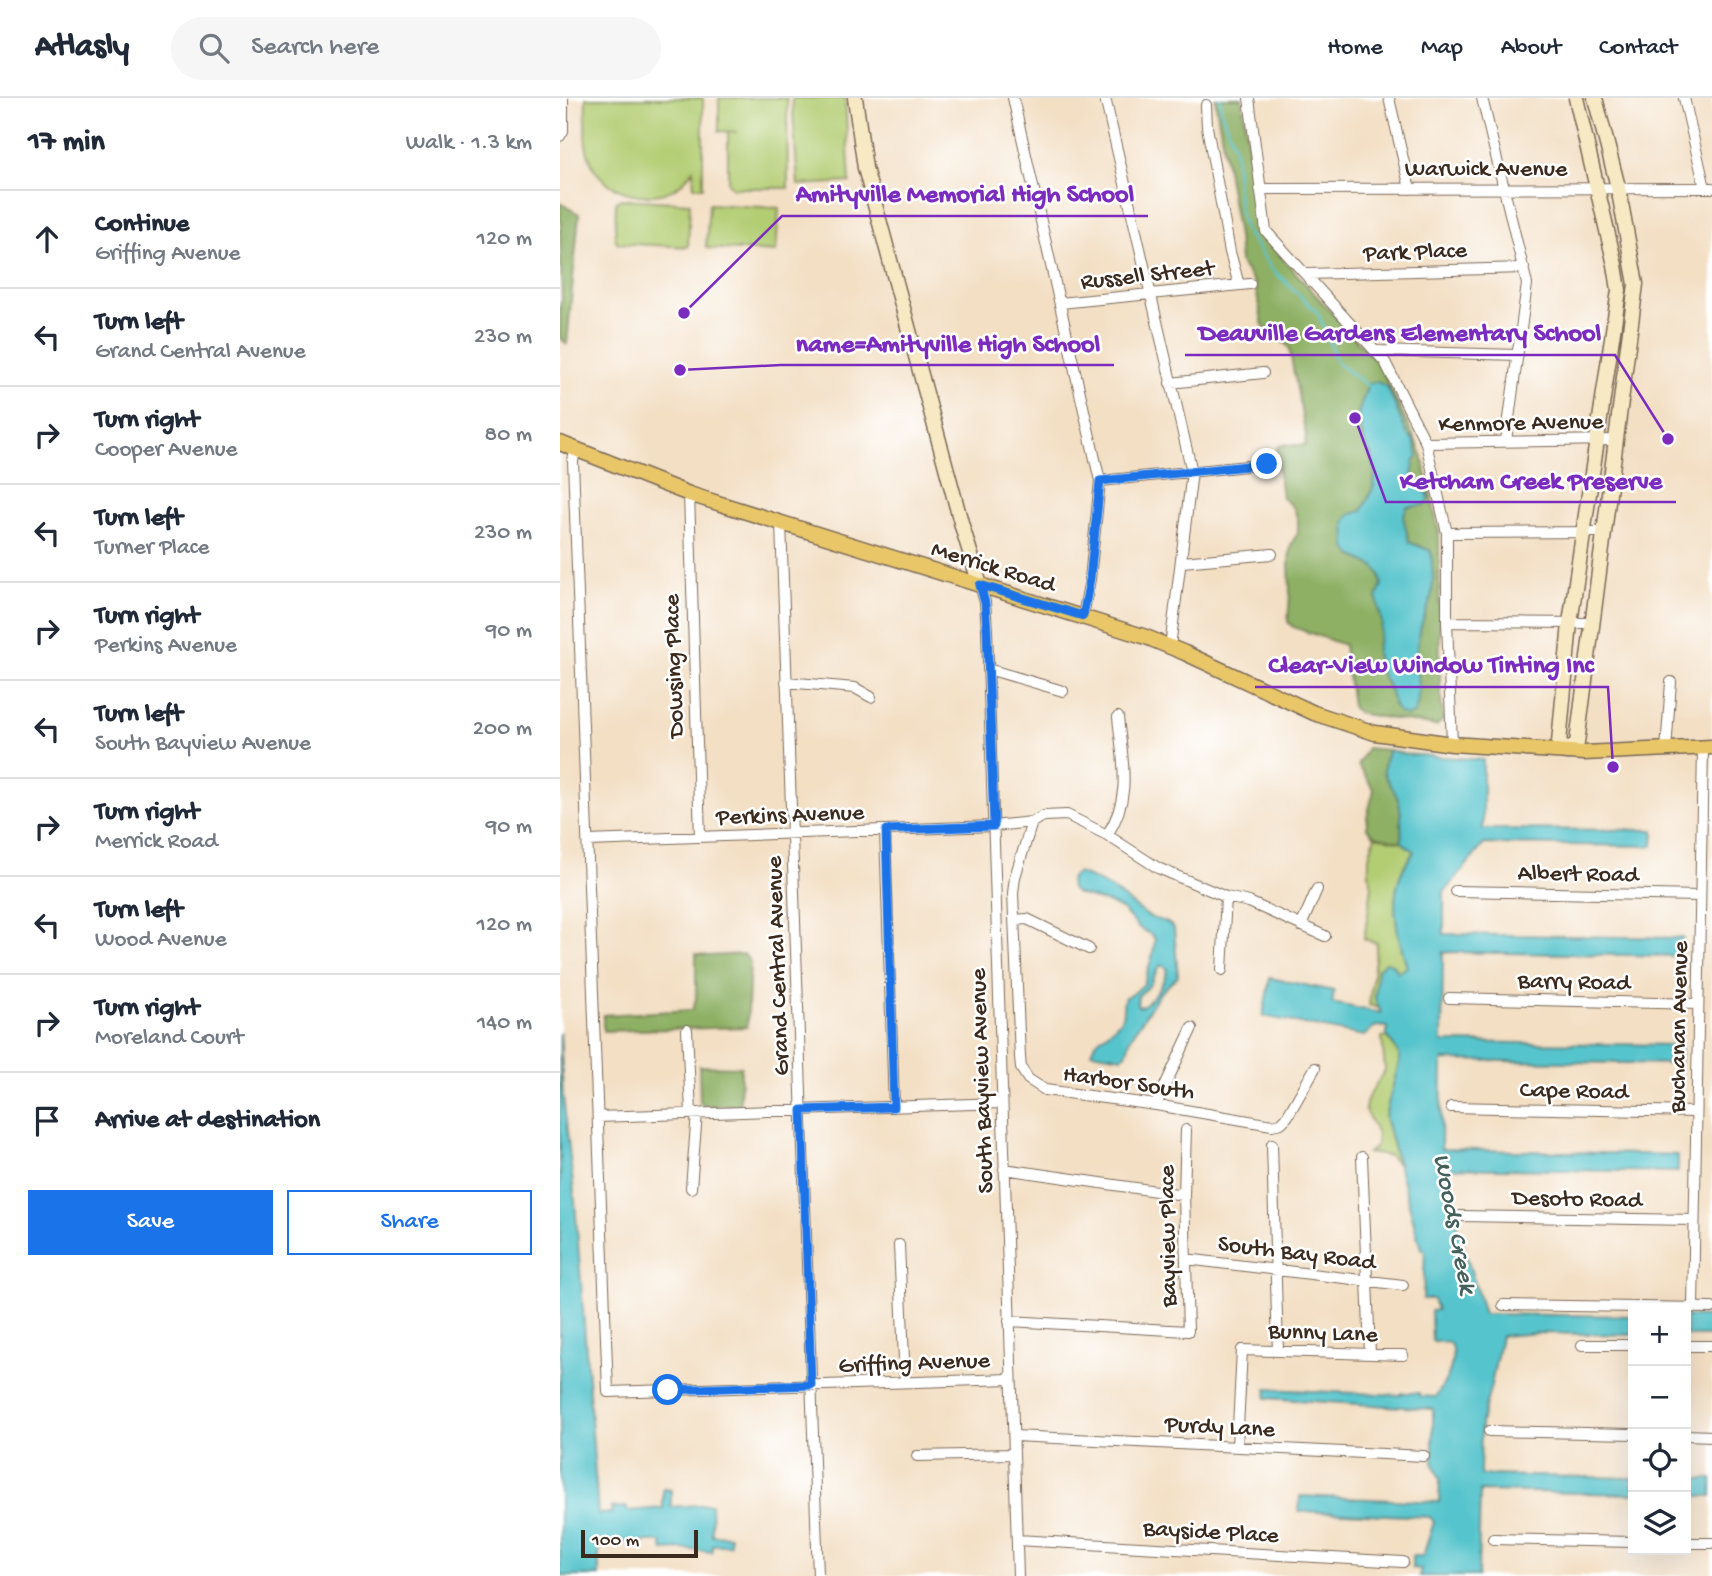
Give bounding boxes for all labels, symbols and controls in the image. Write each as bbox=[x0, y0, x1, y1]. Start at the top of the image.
search box bbox=[171, 17, 661, 80]
text: Atlasly bbox=[35, 29, 129, 67]
icon: search bbox=[195, 29, 233, 67]
text: Search here bbox=[251, 33, 379, 64]
text: Home bbox=[1327, 34, 1383, 63]
text: Map bbox=[1421, 34, 1463, 63]
text: About bbox=[1501, 34, 1561, 63]
text: Contact bbox=[1599, 34, 1677, 63]
text: 17 min bbox=[28, 126, 105, 161]
text: Walk · 1.3 km bbox=[406, 130, 532, 157]
street label: Warwick Avenue bbox=[1405, 156, 1568, 185]
callout: Amityville Memorial High School bbox=[782, 169, 1148, 216]
text: Amityville Memorial High School bbox=[795, 181, 1135, 212]
text: Continue bbox=[95, 210, 189, 241]
icon: ahead bbox=[28, 220, 66, 258]
text: 120 m bbox=[477, 226, 532, 253]
street label: Park Place bbox=[1362, 237, 1468, 270]
text: Griffing Avenue bbox=[95, 241, 240, 268]
street label: Russell Street bbox=[1079, 255, 1218, 298]
text: Turn left bbox=[95, 308, 183, 339]
callout: Deauville Gardens Elementary School bbox=[1185, 308, 1615, 355]
icon: left bbox=[28, 318, 66, 356]
callout: name=Amityville High School bbox=[781, 318, 1114, 365]
text: Deauville Gardens Elementary School bbox=[1197, 320, 1601, 351]
text: 230 m bbox=[474, 324, 532, 351]
text: name=Amityville High School bbox=[796, 331, 1100, 362]
text: Grand Central Avenue bbox=[95, 339, 306, 366]
text: Turn right bbox=[95, 406, 199, 437]
street label: Kenmore Avenue bbox=[1438, 409, 1605, 440]
icon: right bbox=[28, 416, 66, 454]
text: 80 m bbox=[485, 422, 532, 449]
text: Cooper Avenue bbox=[95, 437, 237, 464]
route end bbox=[1251, 448, 1282, 479]
callout: Ketcham Creek Preserve bbox=[1386, 455, 1676, 502]
text: Ketcham Creek Preserve bbox=[1399, 468, 1664, 499]
text: Turn left bbox=[95, 504, 183, 535]
icon: left bbox=[28, 514, 66, 552]
text: 230 m bbox=[474, 520, 532, 547]
text: Turner Place bbox=[95, 535, 209, 562]
street label: Merrick Road bbox=[927, 536, 1060, 602]
street label: Dowsing Place bbox=[658, 593, 693, 740]
text: Turn right bbox=[95, 602, 199, 633]
icon: right bbox=[28, 612, 66, 650]
text: 90 m bbox=[486, 618, 532, 645]
text: Perkins Avenue bbox=[95, 633, 237, 660]
callout: Clear-View Window Tinting Inc bbox=[1255, 640, 1608, 687]
text: Clear-View Window Tinting Inc bbox=[1269, 652, 1596, 683]
text: Turn left bbox=[95, 700, 183, 731]
icon: left bbox=[28, 710, 66, 748]
text: 200 m bbox=[473, 716, 532, 743]
text: South Bayview Avenue bbox=[95, 731, 311, 758]
text: Turn right bbox=[95, 798, 199, 829]
street label: Perkins Avenue bbox=[715, 799, 865, 834]
icon: right bbox=[28, 808, 66, 846]
text: 90 m bbox=[486, 814, 532, 841]
text: Merrick Road bbox=[95, 829, 218, 856]
street label: Grand Central Avenue bbox=[761, 855, 798, 1076]
street label: Albert Road bbox=[1517, 860, 1641, 891]
text: Turn left bbox=[95, 896, 183, 927]
icon: left bbox=[28, 906, 66, 944]
text: 120 m bbox=[477, 912, 532, 939]
text: Wood Avenue bbox=[95, 927, 227, 954]
street label: Buchanan Avenue bbox=[1664, 940, 1697, 1114]
street label: South Bayview Avenue bbox=[965, 967, 1002, 1194]
street label: Barry Road bbox=[1516, 968, 1632, 999]
text: Turn right bbox=[95, 994, 199, 1025]
icon: right bbox=[28, 1004, 66, 1042]
text: 140 m bbox=[477, 1010, 532, 1037]
text: Moreland Court bbox=[95, 1025, 243, 1052]
street label: Harbor South bbox=[1061, 1061, 1196, 1108]
street label: Cape Road bbox=[1519, 1077, 1630, 1108]
icon: arrive bbox=[28, 1102, 66, 1140]
text: Arrive at destination bbox=[95, 1106, 320, 1137]
water label: Woods Creek bbox=[1424, 1151, 1482, 1299]
street label: Bayview Place bbox=[1154, 1164, 1185, 1308]
street label: Desoto Road bbox=[1510, 1185, 1644, 1216]
button: Save bbox=[28, 1190, 273, 1255]
button: Share bbox=[287, 1190, 532, 1255]
street label: South Bay Road bbox=[1216, 1230, 1379, 1279]
map controls bbox=[1628, 1303, 1691, 1555]
button: + bbox=[1628, 1303, 1691, 1366]
street label: Bunny Lane bbox=[1267, 1318, 1379, 1351]
street label: Griffing Avenue bbox=[838, 1347, 991, 1382]
button: − bbox=[1628, 1366, 1691, 1429]
route start bbox=[652, 1374, 683, 1405]
street label: Purdy Lane bbox=[1163, 1411, 1276, 1446]
button: locate bbox=[1628, 1429, 1691, 1492]
button: layers bbox=[1628, 1492, 1691, 1555]
street label: Bayside Place bbox=[1141, 1515, 1280, 1552]
scale bar bbox=[581, 1527, 698, 1559]
text: 100 m bbox=[592, 1530, 639, 1553]

